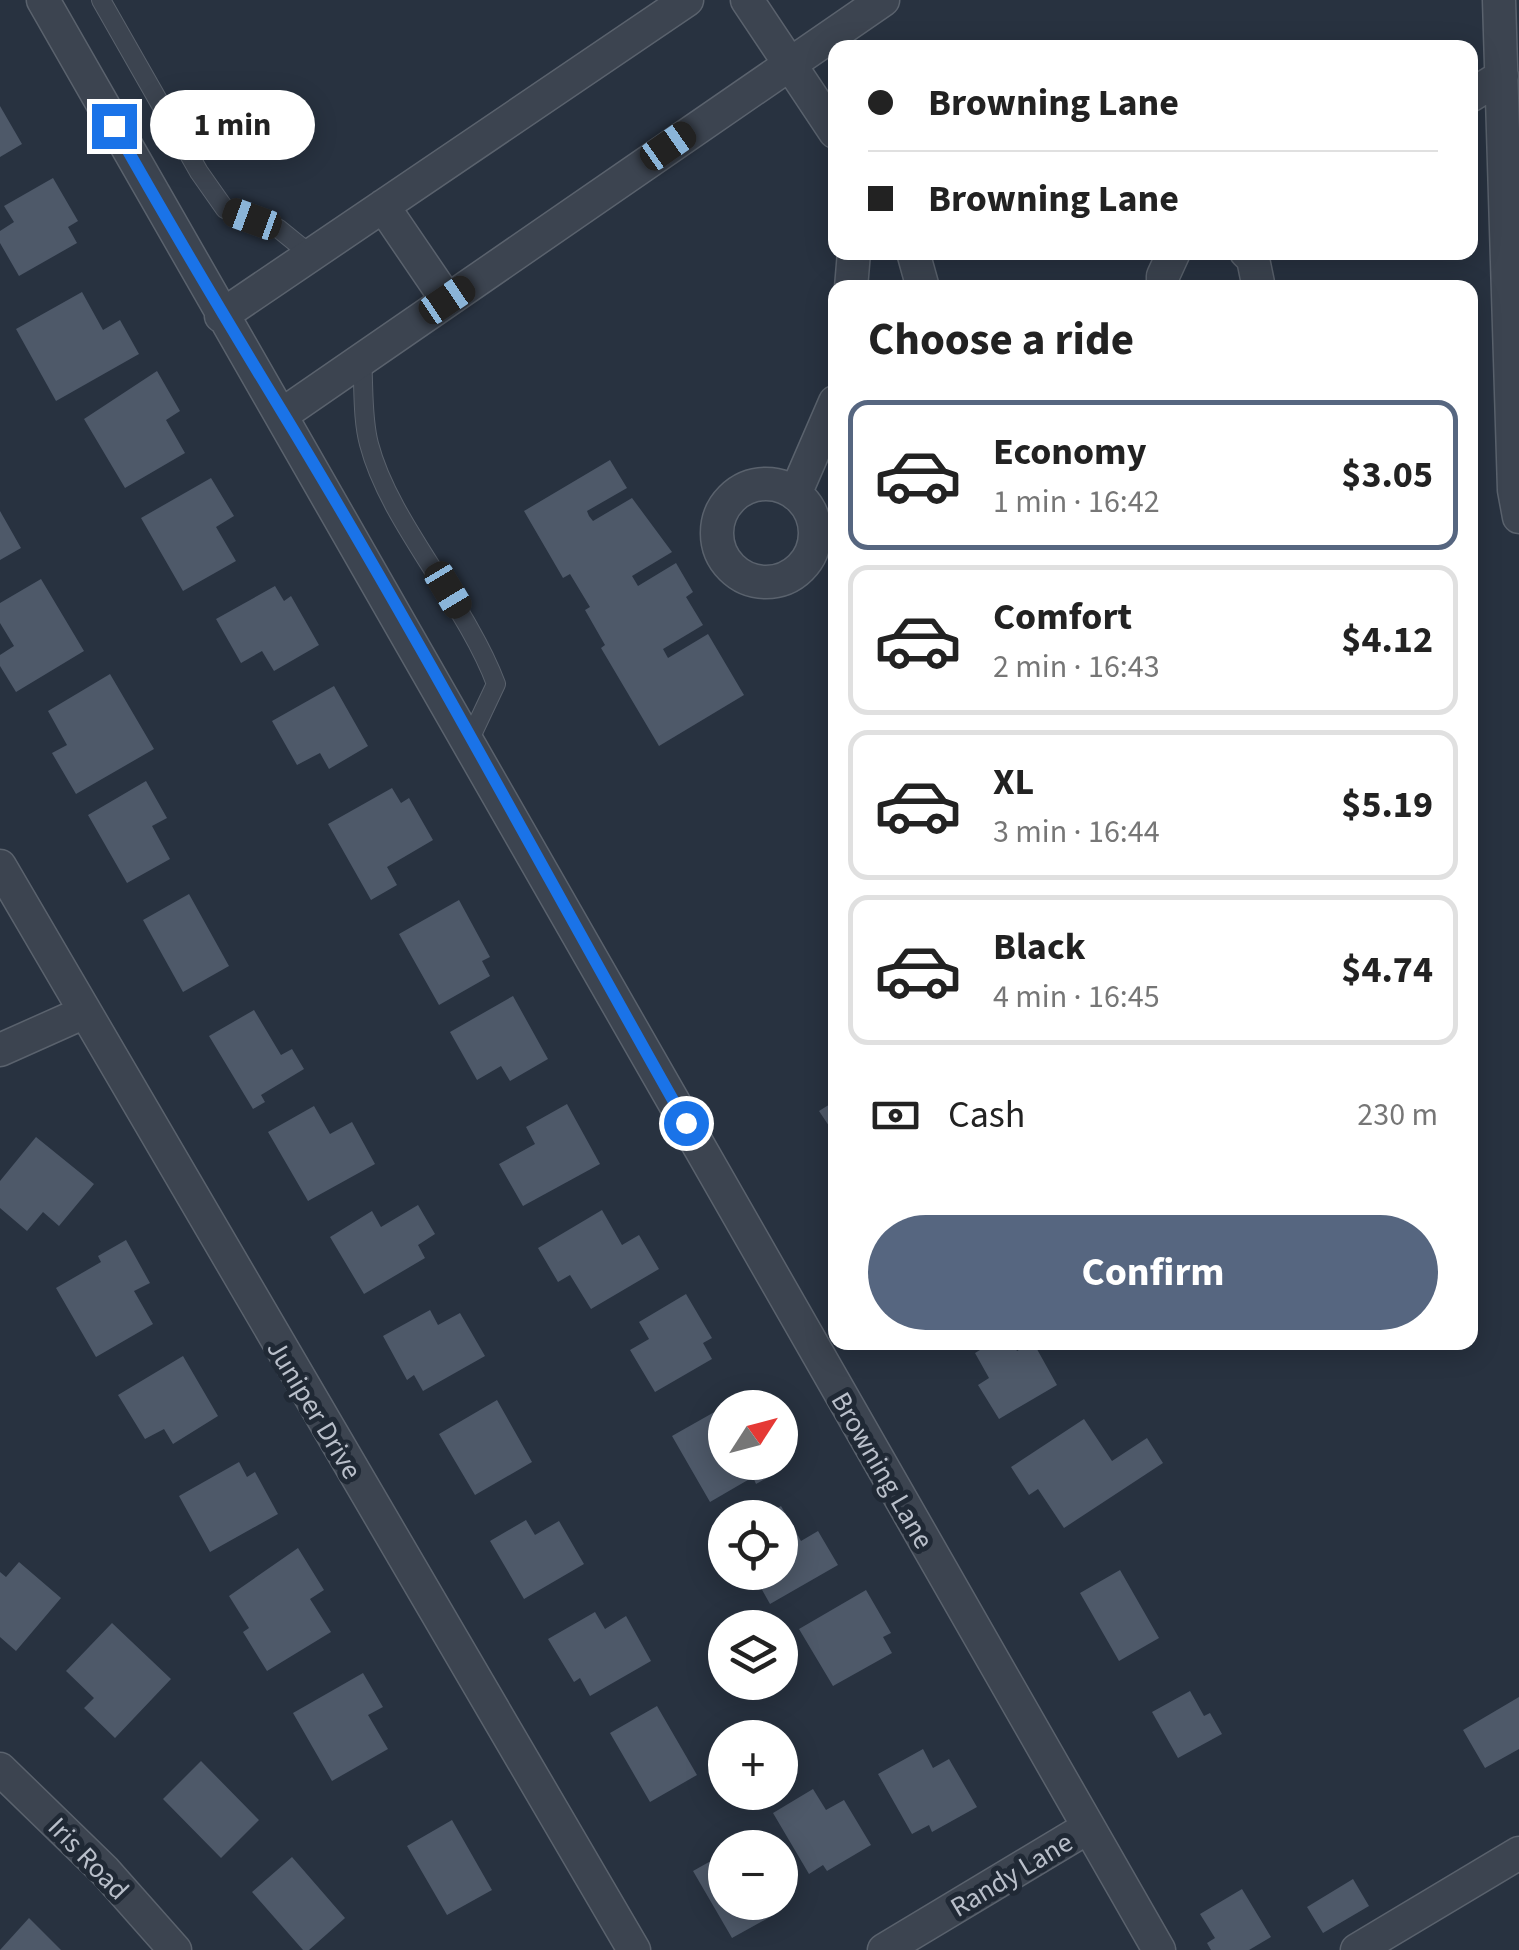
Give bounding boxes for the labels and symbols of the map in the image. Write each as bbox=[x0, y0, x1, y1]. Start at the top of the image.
callout: 1 min bbox=[149, 91, 314, 161]
route end bbox=[92, 104, 137, 149]
car bbox=[635, 117, 701, 175]
car bbox=[219, 195, 285, 243]
car bbox=[414, 271, 480, 329]
car bbox=[420, 557, 476, 623]
route start bbox=[664, 1101, 709, 1146]
street label: Juniper Drive bbox=[257, 1332, 372, 1487]
street label: Browning Lane bbox=[821, 1385, 943, 1556]
north arrow bbox=[708, 1390, 798, 1480]
street label: Iris Road bbox=[39, 1808, 138, 1909]
street label: Randy Lane bbox=[943, 1823, 1080, 1927]

